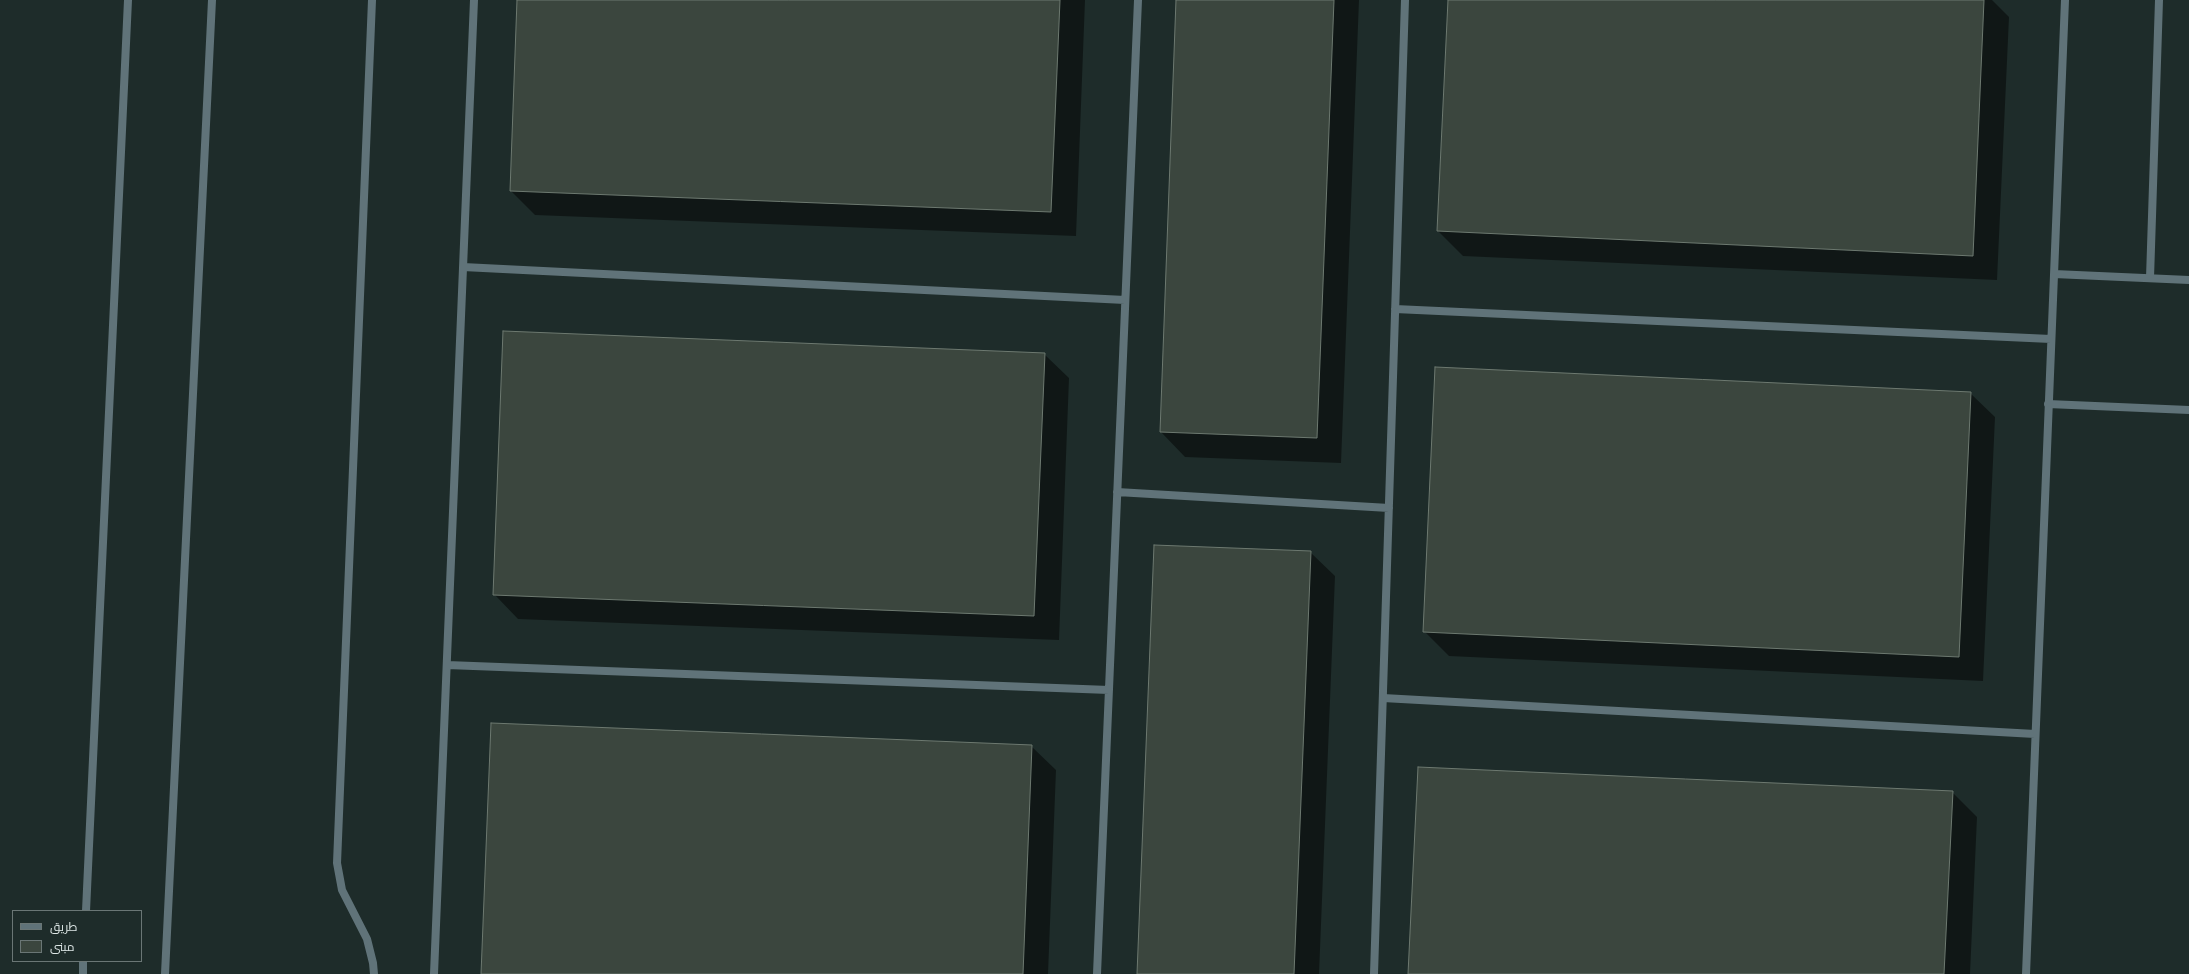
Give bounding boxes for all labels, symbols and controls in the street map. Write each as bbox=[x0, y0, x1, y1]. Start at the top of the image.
legend bbox=[12, 910, 142, 962]
text: طريق bbox=[50, 920, 77, 934]
text: مبنى bbox=[50, 940, 75, 954]

